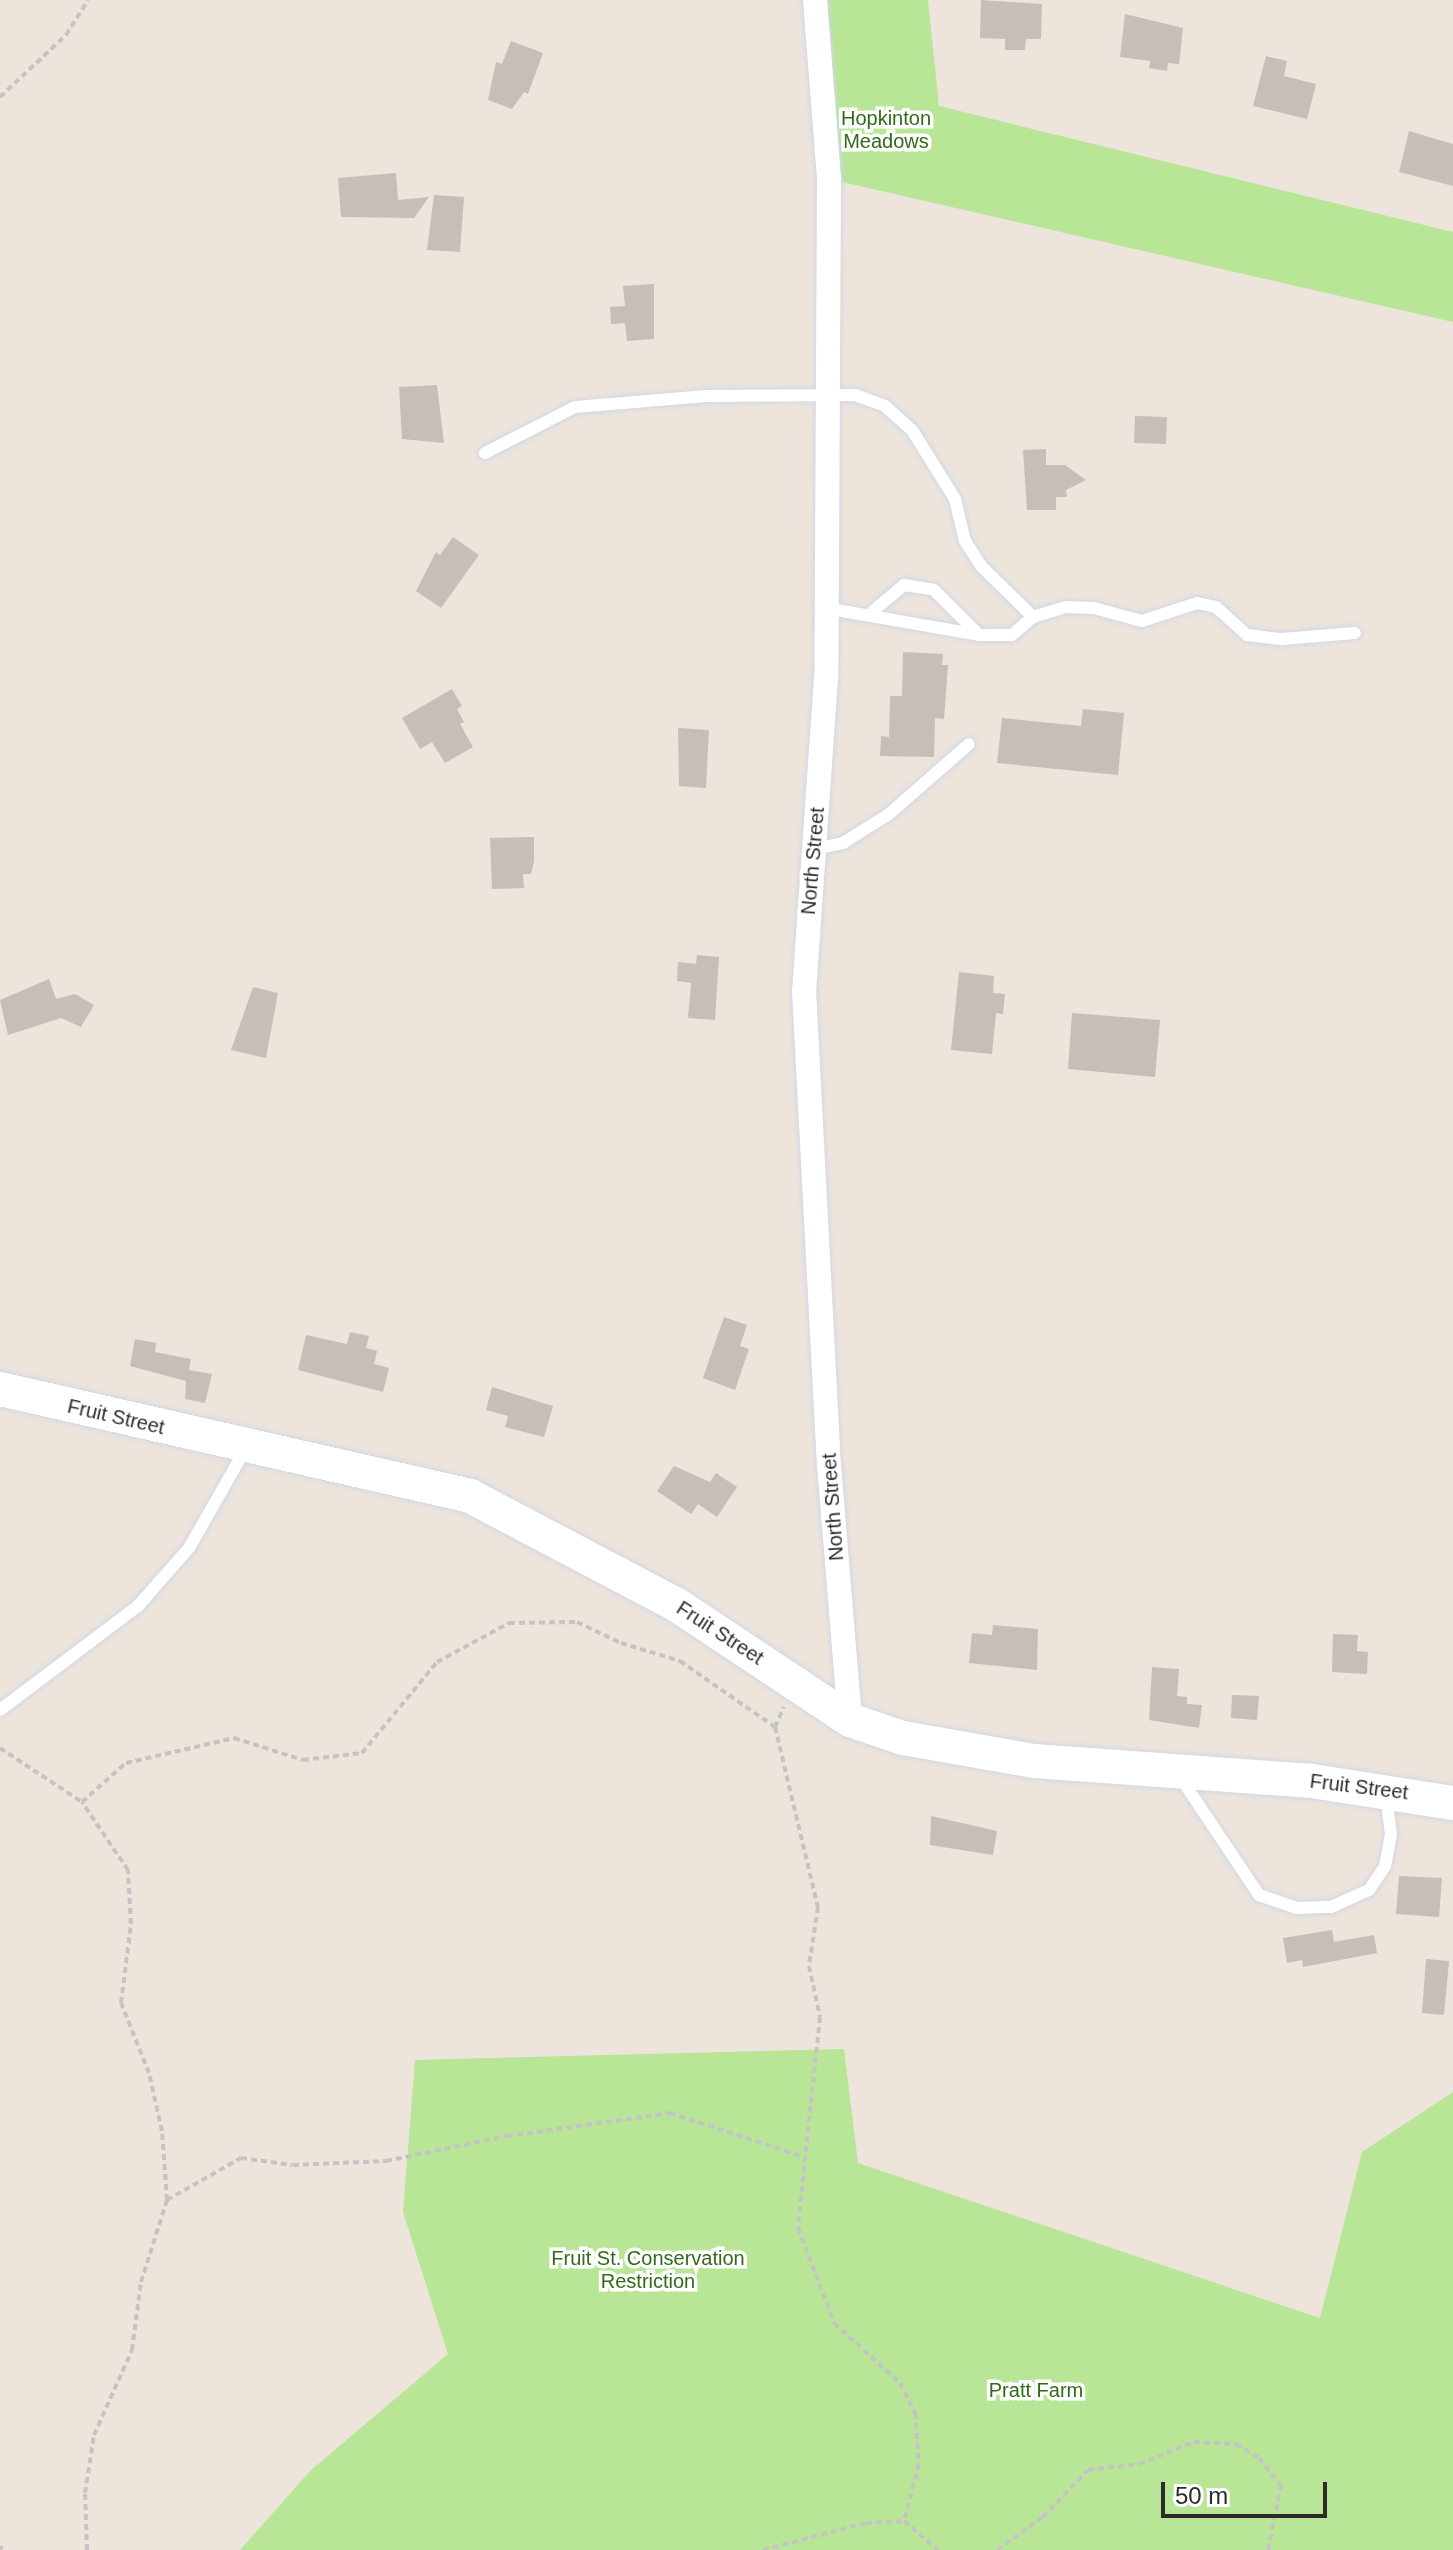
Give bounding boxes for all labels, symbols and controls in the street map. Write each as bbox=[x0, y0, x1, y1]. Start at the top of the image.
park label: Hopkinton Meadows bbox=[841, 107, 931, 154]
street label: North Street bbox=[796, 806, 830, 916]
street label: Fruit Street bbox=[65, 1394, 167, 1440]
street label: North Street bbox=[817, 1452, 849, 1562]
street label: Fruit Street bbox=[672, 1596, 768, 1670]
street label: Fruit Street bbox=[1308, 1769, 1410, 1805]
park label: Fruit St. Conservation Restriction bbox=[551, 2247, 745, 2294]
park label: Pratt Farm bbox=[989, 2378, 1083, 2402]
scale bar bbox=[1165, 2466, 1331, 2516]
text: 50 m bbox=[1175, 2482, 1228, 2509]

